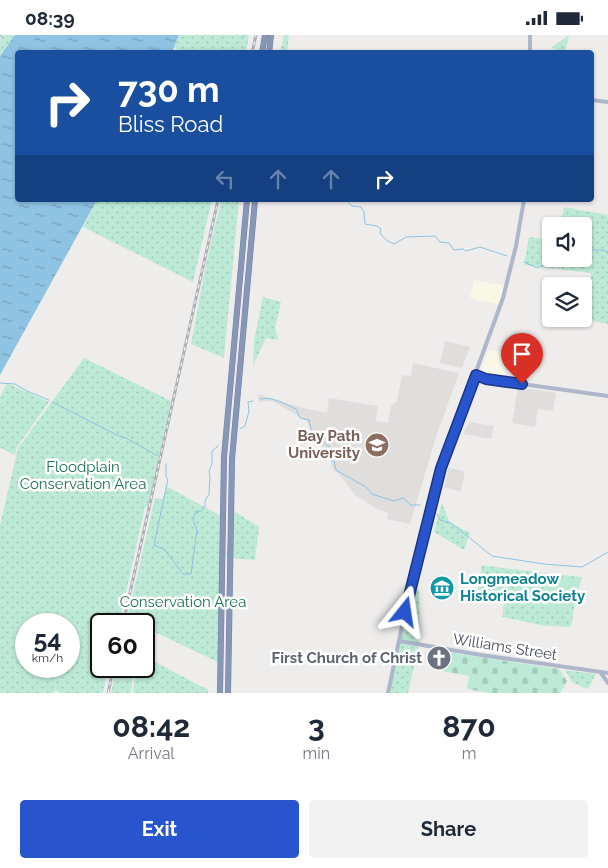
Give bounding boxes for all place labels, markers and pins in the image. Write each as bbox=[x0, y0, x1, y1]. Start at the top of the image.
pin bbox=[501, 333, 543, 384]
place label: Bay Path University bbox=[288, 427, 361, 462]
school or university icon: Bay Path University bbox=[364, 432, 390, 458]
place label: Longmeadow Historical Society bbox=[460, 570, 586, 605]
museum icon: Longmeadow Historical Society bbox=[429, 575, 455, 601]
church icon: First Church of Christ bbox=[426, 645, 452, 671]
place label: First Church of Christ bbox=[272, 649, 422, 667]

